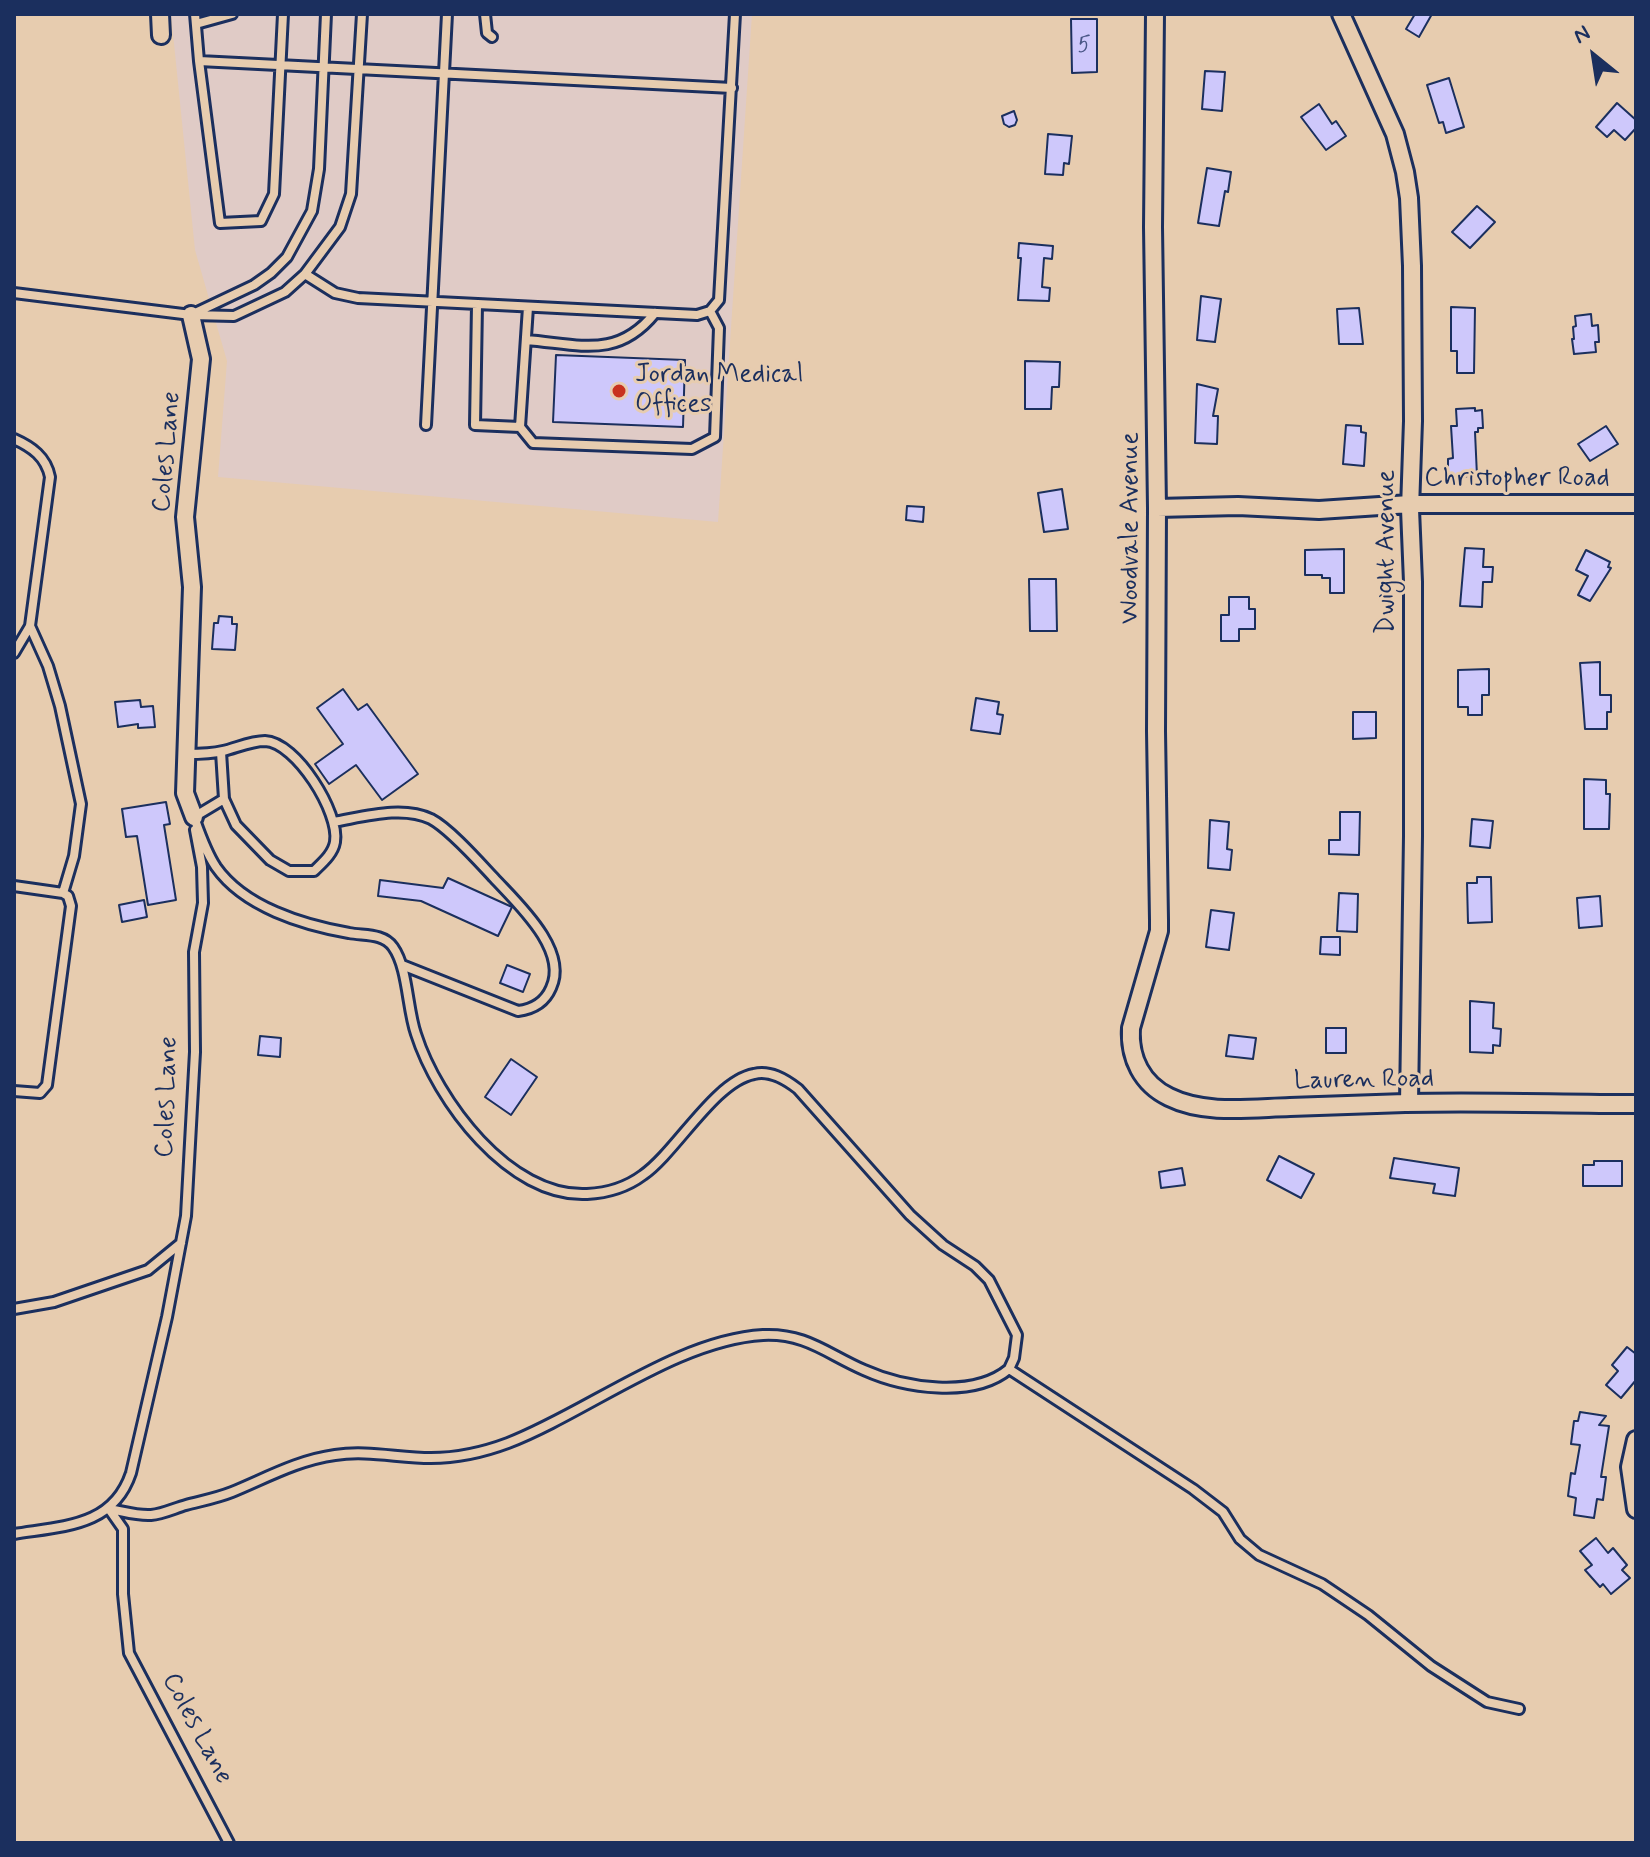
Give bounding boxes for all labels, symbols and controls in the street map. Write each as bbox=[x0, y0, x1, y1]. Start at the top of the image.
north arrow bbox=[1554, 16, 1634, 96]
text: N bbox=[1569, 19, 1595, 51]
house number: 5 bbox=[1077, 33, 1091, 59]
place label: Jordan Medical Offices bbox=[635, 360, 803, 422]
marker: Jordan Medical Offices bbox=[610, 382, 628, 400]
street label: Coles Lane bbox=[147, 390, 189, 514]
street label: Woodvale Avenue bbox=[1116, 432, 1148, 624]
street label: Christopher Road bbox=[1424, 464, 1610, 496]
street label: Dwight Avenue bbox=[1372, 470, 1404, 634]
street label: Coles Lane bbox=[150, 1036, 186, 1158]
street label: Lauren Road bbox=[1294, 1064, 1434, 1098]
street label: Coles Lane bbox=[154, 1668, 238, 1790]

